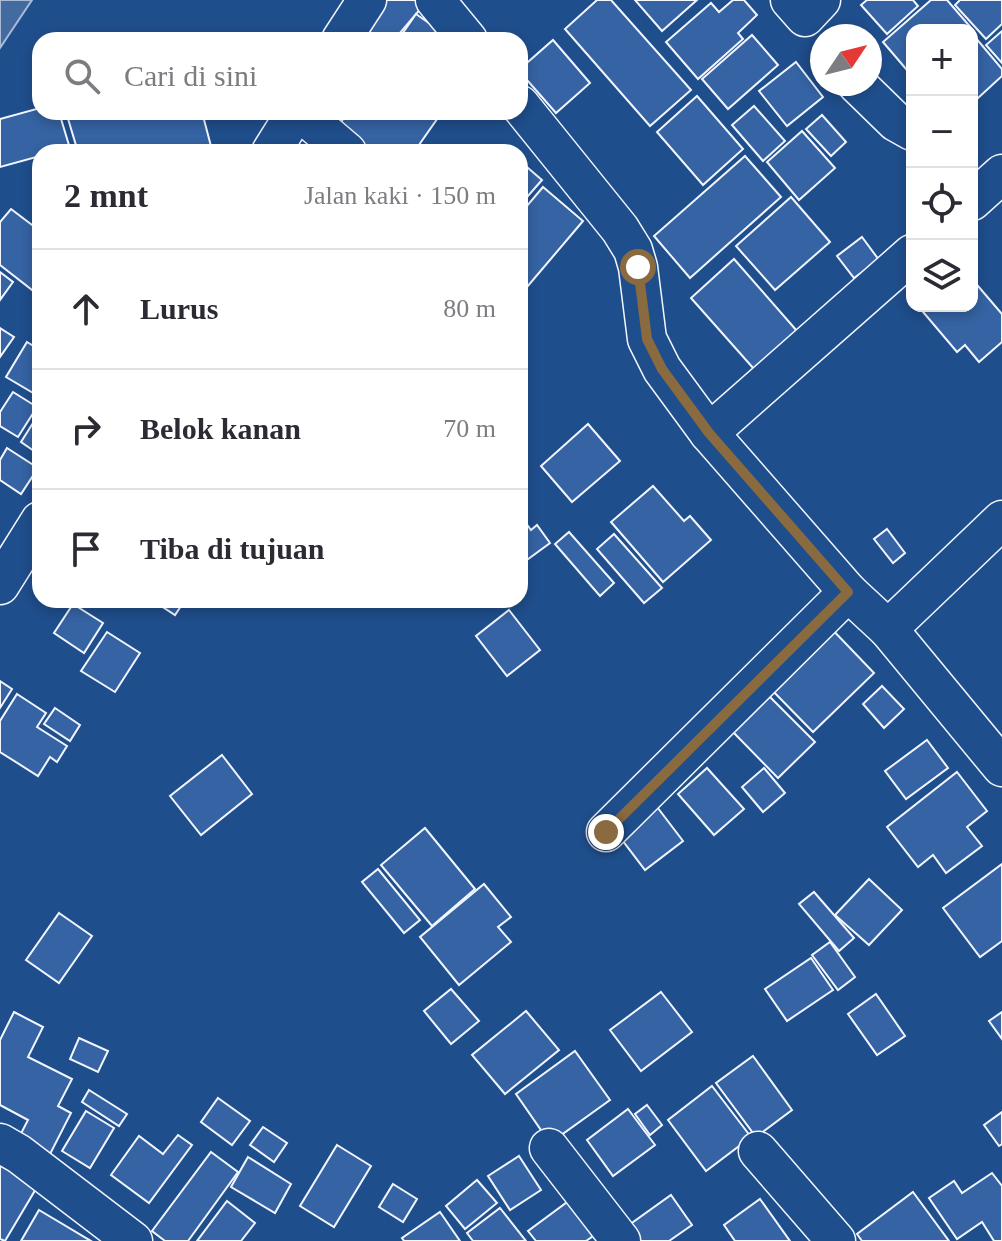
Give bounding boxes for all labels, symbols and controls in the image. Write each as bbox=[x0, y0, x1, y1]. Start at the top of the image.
north arrow bbox=[810, 24, 882, 96]
map controls bbox=[906, 24, 978, 312]
button: + bbox=[906, 24, 978, 96]
search box bbox=[32, 32, 528, 120]
icon: search bbox=[60, 54, 104, 98]
text: Cari di sini bbox=[124, 59, 257, 92]
button: − bbox=[906, 96, 978, 168]
button: locate bbox=[906, 168, 978, 240]
text: 2 mnt bbox=[64, 177, 148, 214]
text: Jalan kaki · 150 m bbox=[304, 181, 496, 210]
button: layers bbox=[906, 240, 978, 312]
route start bbox=[620, 249, 656, 285]
icon: ahead bbox=[64, 287, 108, 331]
text: Lurus bbox=[140, 292, 218, 325]
text: 80 m bbox=[443, 294, 496, 323]
icon: right bbox=[64, 407, 108, 451]
text: Belok kanan bbox=[140, 412, 301, 445]
text: 70 m bbox=[443, 414, 496, 443]
icon: arrive bbox=[64, 527, 108, 571]
text: Tiba di tujuan bbox=[140, 532, 325, 565]
route end bbox=[588, 814, 624, 850]

